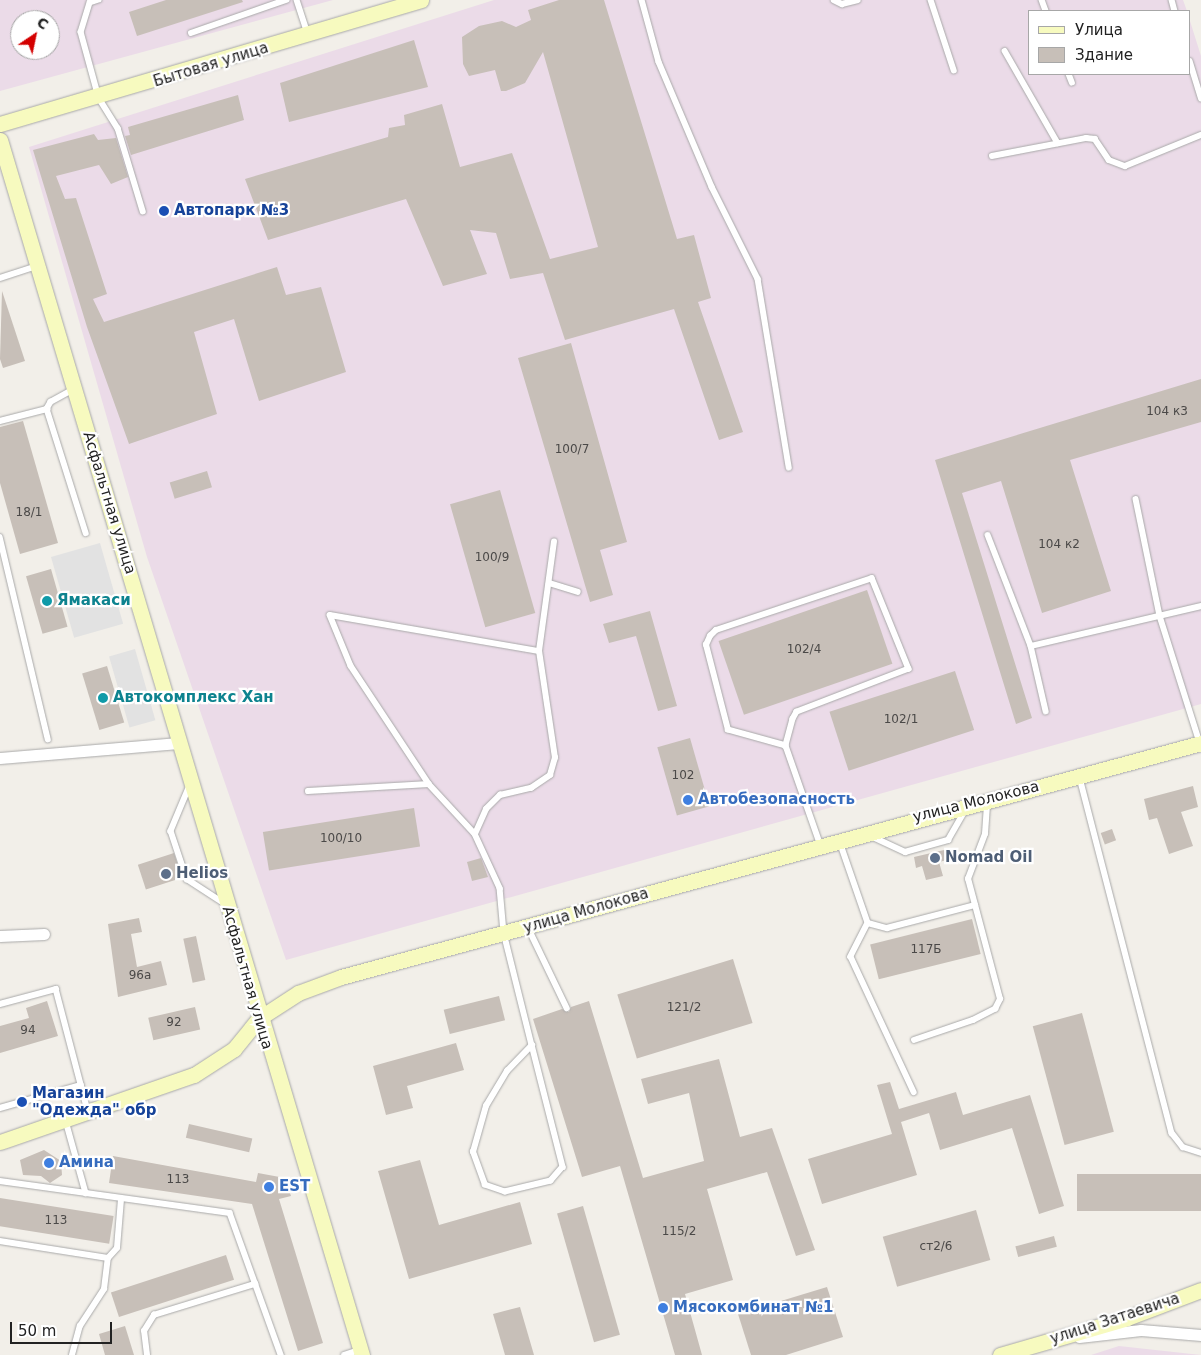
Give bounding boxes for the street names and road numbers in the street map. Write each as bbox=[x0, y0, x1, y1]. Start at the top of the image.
street label: Бытовая улица bbox=[151, 39, 271, 91]
street label: Асфальтная улица bbox=[79, 430, 139, 576]
street label: улица Молокова bbox=[911, 778, 1041, 826]
street label: улица Молокова bbox=[521, 884, 651, 938]
street label: Асфальтная улица bbox=[218, 904, 276, 1052]
street label: улица Затаевича bbox=[1048, 1290, 1182, 1348]

